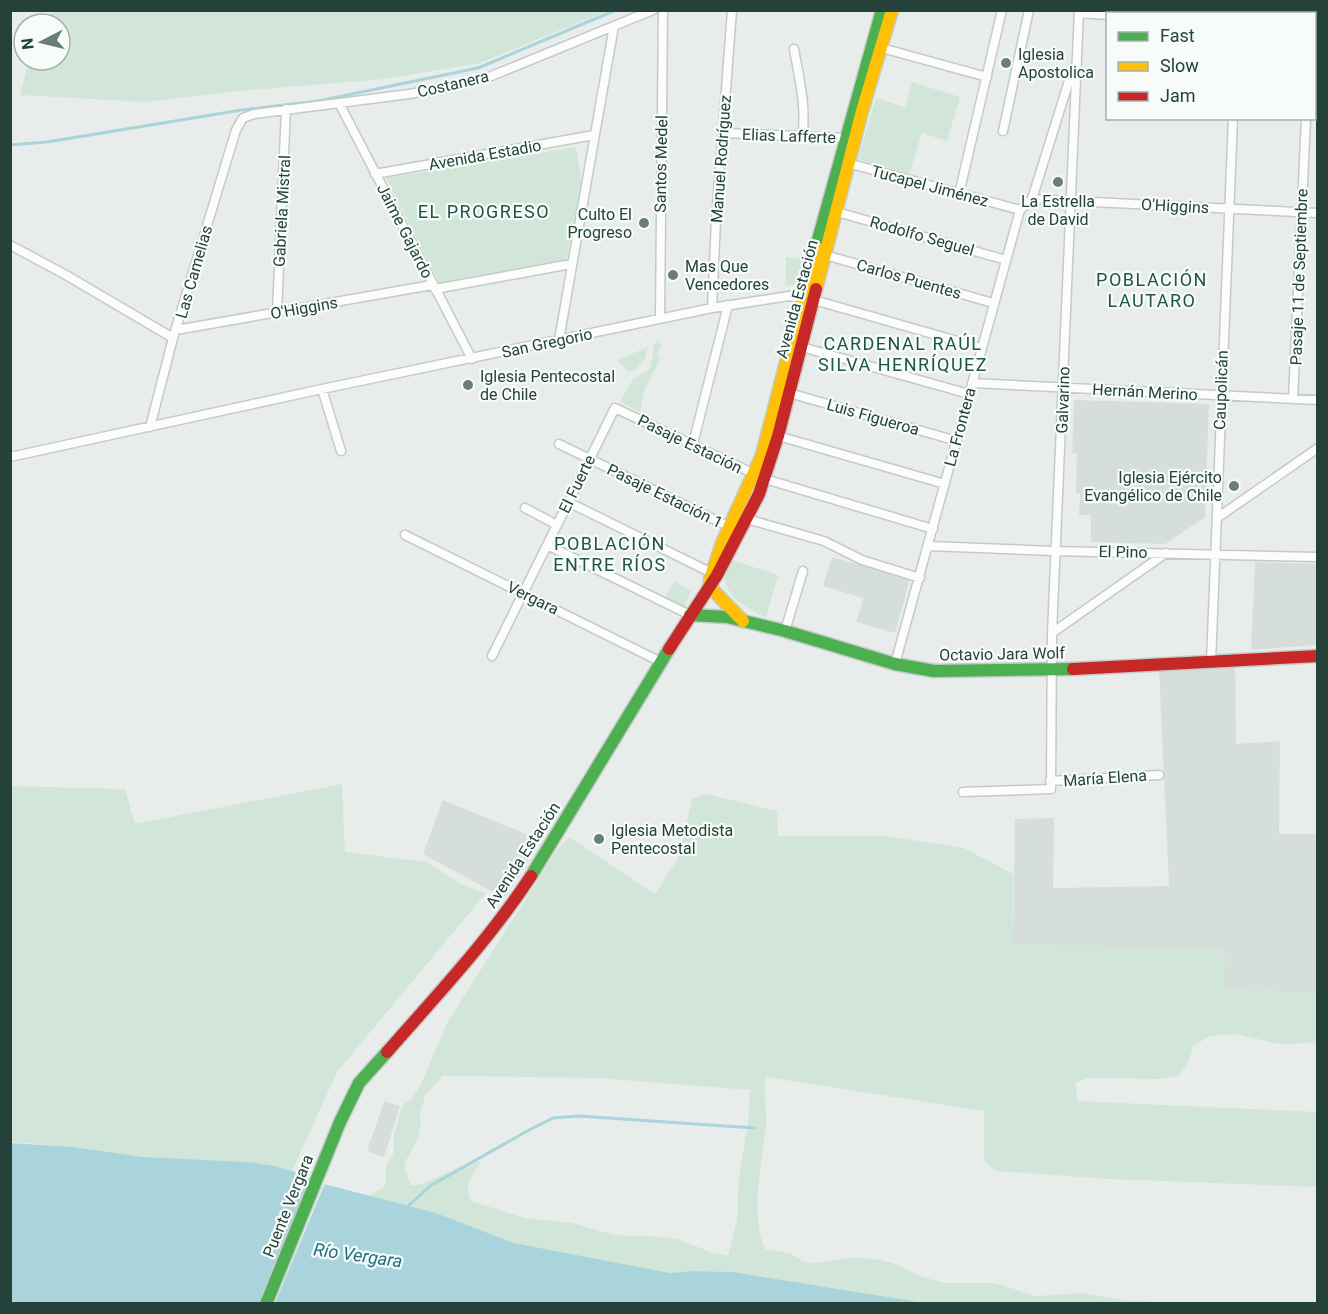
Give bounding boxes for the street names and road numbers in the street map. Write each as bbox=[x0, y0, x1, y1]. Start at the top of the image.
street label: Costanera bbox=[415, 67, 491, 101]
street label: Manuel Rodríguez bbox=[707, 94, 735, 224]
street label: Santos Medel bbox=[651, 115, 671, 213]
street label: Elias Lafferte bbox=[742, 125, 836, 147]
street label: Avenida Estadio bbox=[427, 136, 543, 174]
street label: Gabriela Mistral bbox=[270, 155, 294, 267]
street label: Tucapel Jiménez bbox=[869, 161, 991, 211]
street label: Jaime Gajardo bbox=[373, 181, 437, 281]
street label: Pasaje 11 de Septiembre bbox=[1286, 188, 1312, 366]
street label: O'Higgins bbox=[1141, 195, 1209, 217]
street label: Rodolfo Seguel bbox=[868, 212, 976, 260]
street label: Las Camelias bbox=[172, 223, 216, 321]
street label: Avenida Estación bbox=[772, 238, 822, 360]
street label: Carlos Puentes bbox=[854, 255, 964, 303]
street label: O'Higgins bbox=[269, 293, 339, 323]
street label: San Gregorio bbox=[500, 324, 594, 362]
street label: Caupolicán bbox=[1210, 350, 1232, 430]
street label: Galvarino bbox=[1052, 366, 1074, 434]
street label: Hernán Merino bbox=[1092, 380, 1198, 404]
street label: La Frontera bbox=[940, 386, 980, 468]
street label: Luis Figueroa bbox=[825, 395, 921, 439]
street label: Pasaje Estación bbox=[635, 411, 745, 477]
street label: El Fuerte bbox=[555, 452, 599, 516]
street label: Pasaje Estación 1 bbox=[604, 460, 726, 532]
street label: El Pino bbox=[1098, 542, 1148, 562]
street label: Vergara bbox=[504, 577, 562, 619]
street label: Octavio Jara Wolf bbox=[939, 643, 1065, 665]
street label: María Elena bbox=[1063, 766, 1147, 790]
street label: Avenida Estación bbox=[482, 799, 564, 911]
street label: Puente Vergara bbox=[259, 1152, 317, 1260]

